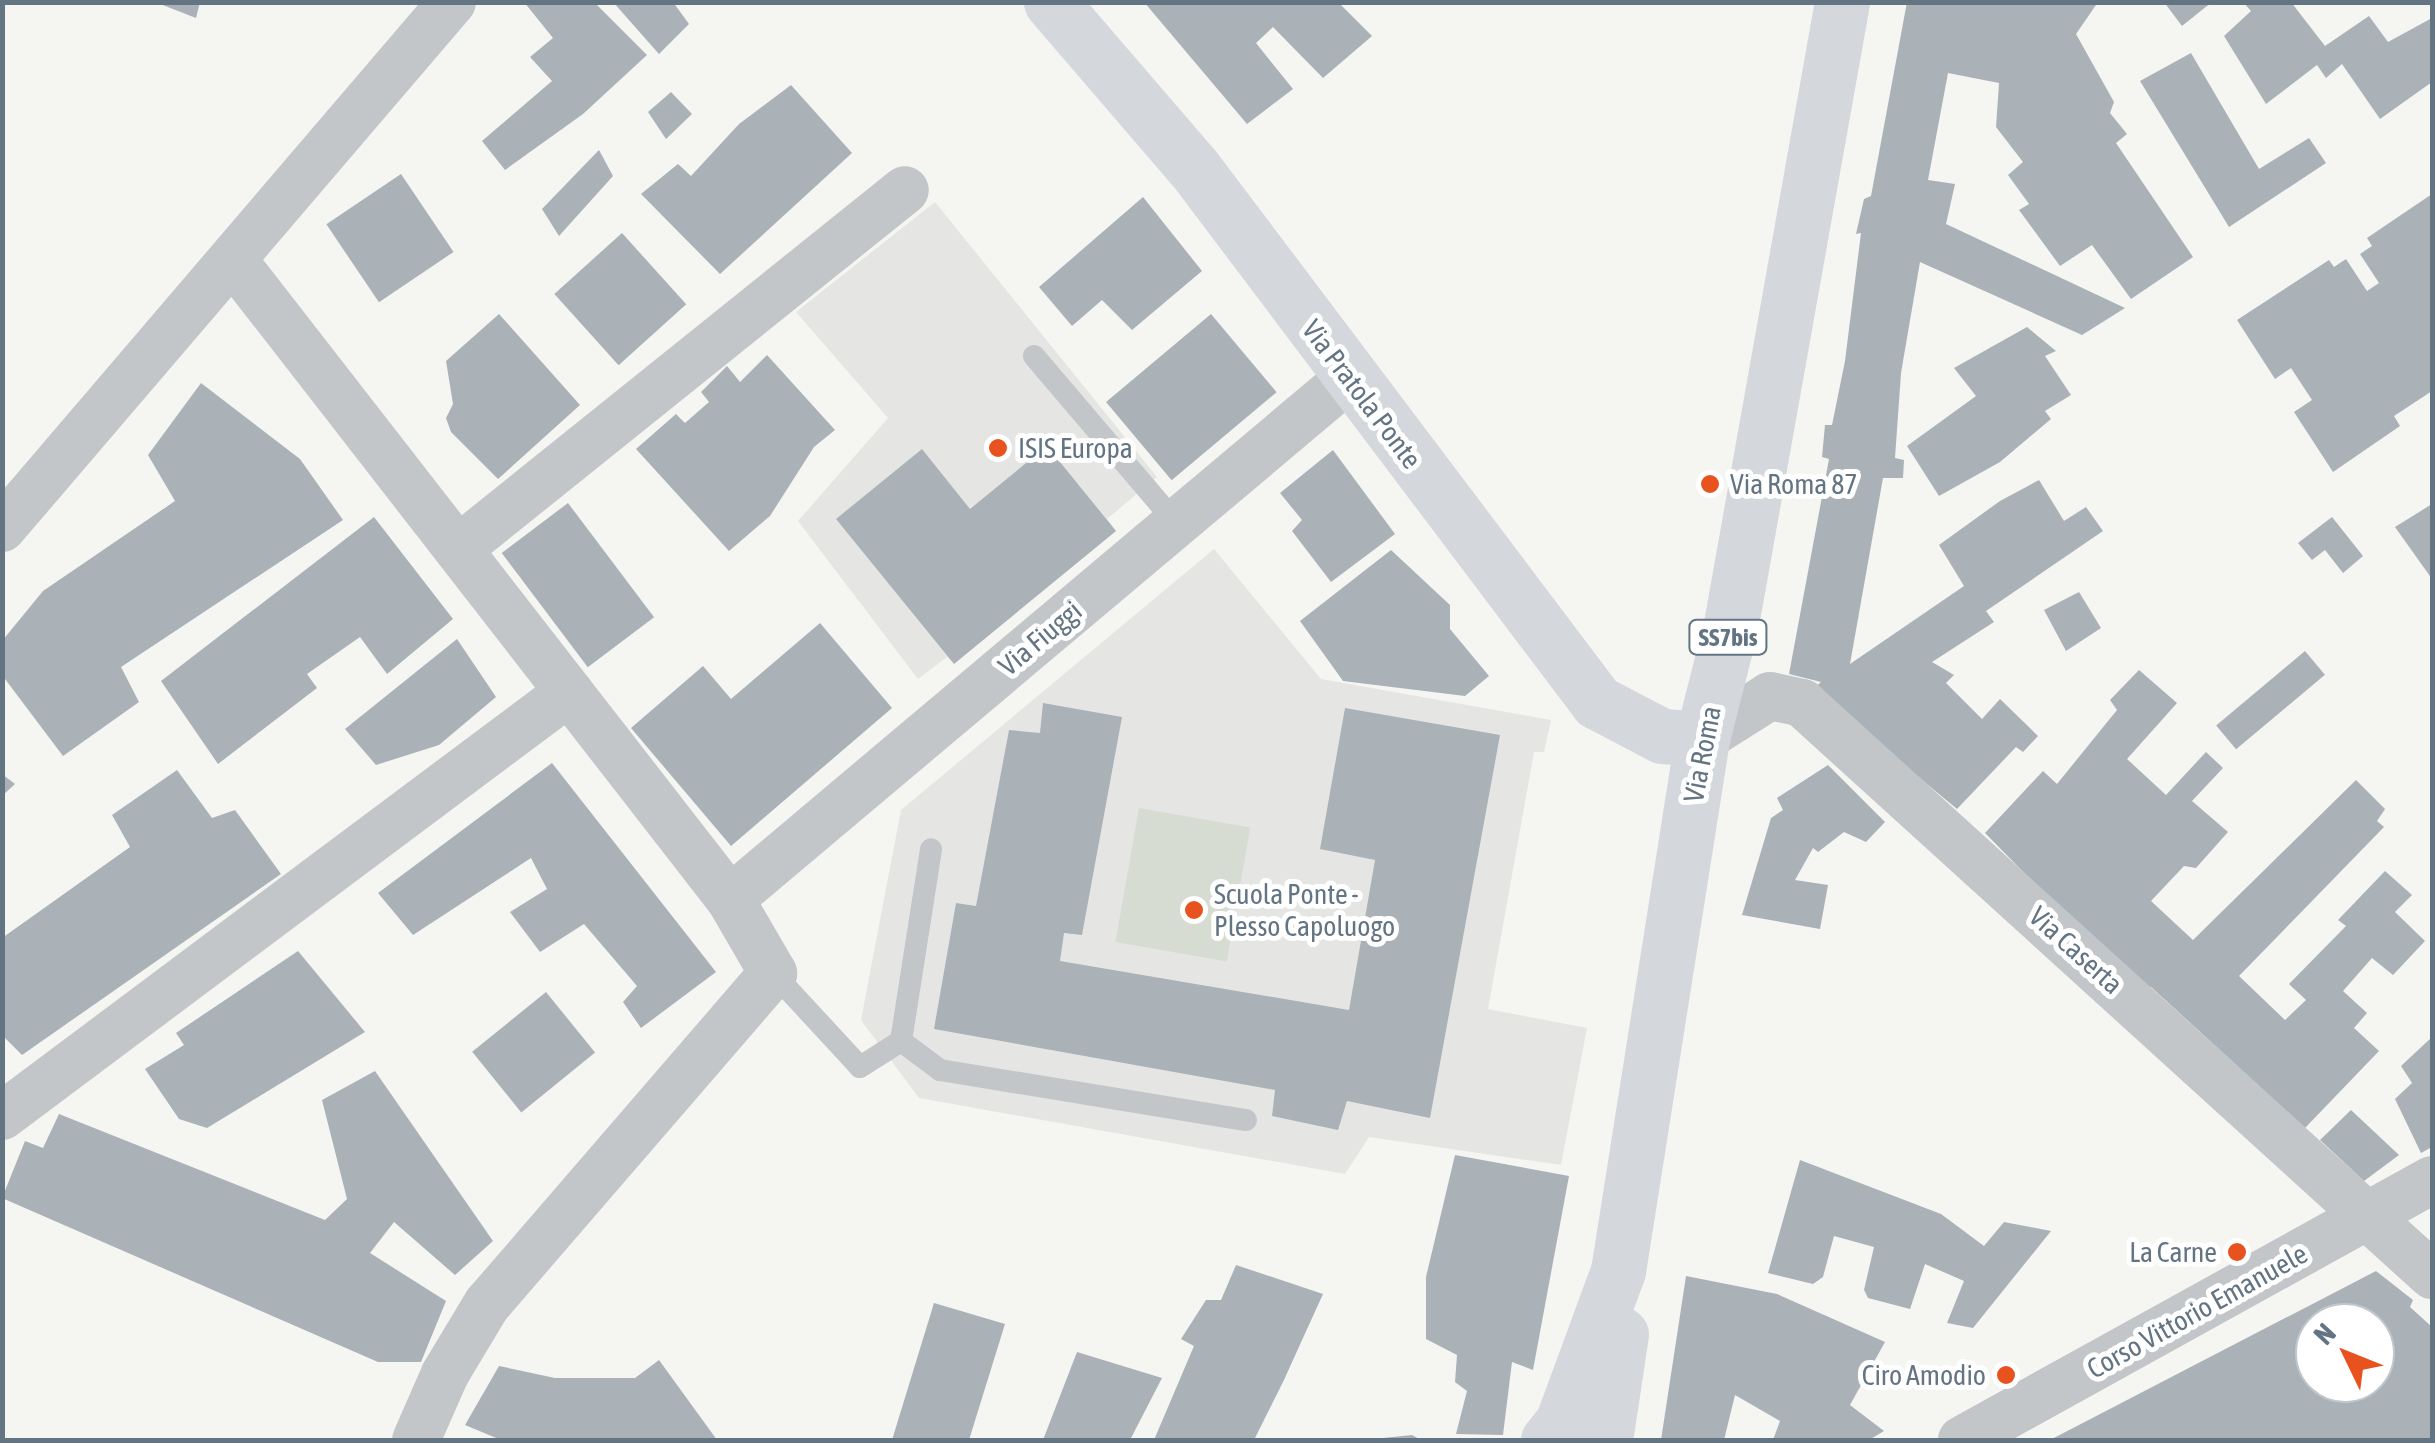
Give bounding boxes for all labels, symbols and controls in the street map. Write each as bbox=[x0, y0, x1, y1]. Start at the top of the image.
street label: Via Pratola Ponte bbox=[1295, 313, 1429, 475]
place label: ISIS Europa bbox=[1018, 431, 1133, 465]
marker: ISIS Europa bbox=[987, 437, 1009, 459]
place label: Via Roma 87 bbox=[1730, 467, 1858, 501]
marker: Via Roma 87 bbox=[1699, 473, 1721, 495]
street label: Via Fiuggi bbox=[992, 594, 1088, 682]
road number: SS7bis bbox=[1688, 617, 1768, 657]
street label: Via Roma bbox=[1676, 703, 1728, 805]
place label: Scuola Ponte - Plesso Capoluogo bbox=[1214, 877, 1395, 943]
marker: Scuola Ponte - Plesso Capoluogo bbox=[1183, 899, 1205, 921]
street label: Via Caserta bbox=[2022, 899, 2130, 1001]
place label: La Carne bbox=[2129, 1235, 2217, 1269]
street label: Corso Vittorio Emanuele bbox=[2081, 1237, 2313, 1385]
marker: La Carne bbox=[2226, 1241, 2248, 1263]
north arrow bbox=[2295, 1303, 2395, 1403]
text: N bbox=[2307, 1317, 2342, 1351]
place label: Ciro Amodio bbox=[1862, 1358, 1986, 1392]
marker: Ciro Amodio bbox=[1995, 1364, 2017, 1386]

